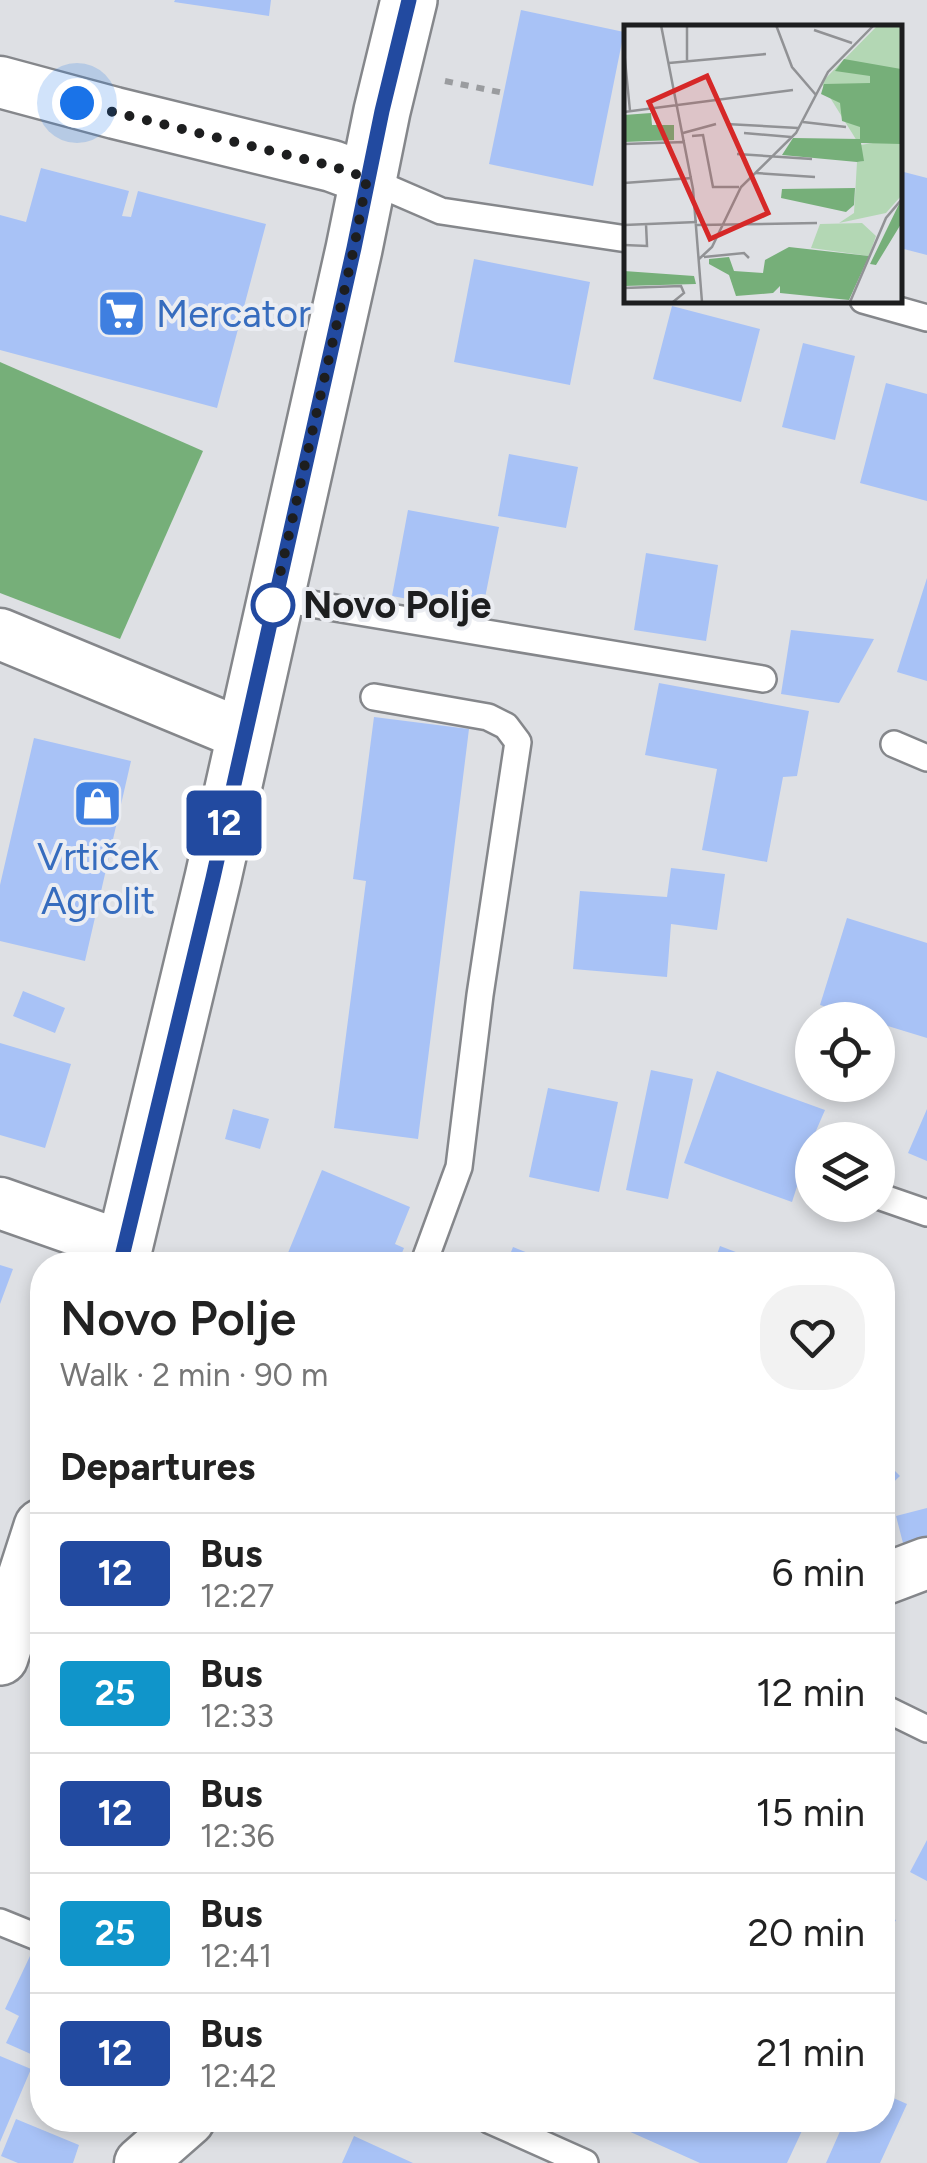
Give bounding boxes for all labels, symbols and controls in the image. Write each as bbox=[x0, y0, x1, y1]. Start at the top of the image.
inset map bbox=[624, 25, 902, 302]
your location bbox=[52, 78, 102, 128]
supermarket icon: Mercator bbox=[95, 288, 147, 340]
place label: Mercator bbox=[156, 291, 311, 337]
place label: Novo Polje bbox=[303, 582, 491, 628]
marker: Novo Polje bbox=[252, 584, 294, 626]
shop icon: Vrtiček Agrolit bbox=[72, 777, 124, 829]
line badge: 12 bbox=[179, 790, 269, 856]
text: 12 bbox=[206, 802, 242, 844]
place label: Vrtiček Agrolit bbox=[37, 834, 160, 924]
map controls bbox=[795, 1002, 895, 1222]
button: locate bbox=[795, 1002, 895, 1102]
button: layers bbox=[795, 1122, 895, 1222]
button: heart bbox=[760, 1285, 865, 1390]
text: Novo Polje bbox=[60, 1289, 296, 1347]
text: Walk · 2 min · 90 m bbox=[60, 1356, 328, 1394]
text: Departures bbox=[60, 1444, 255, 1490]
text: Bus bbox=[200, 1531, 263, 1577]
text: 6 min bbox=[772, 1550, 865, 1596]
text: 12 bbox=[97, 1552, 133, 1594]
text: 12:27 bbox=[200, 1577, 274, 1615]
text: Bus bbox=[200, 1651, 263, 1697]
text: 12 min bbox=[756, 1670, 865, 1716]
text: 25 bbox=[95, 1672, 135, 1714]
text: 12:33 bbox=[200, 1697, 274, 1735]
text: Bus bbox=[200, 1771, 263, 1817]
text: 15 min bbox=[756, 1790, 865, 1836]
text: 12 bbox=[97, 1792, 133, 1834]
text: 12:36 bbox=[200, 1817, 275, 1855]
text: Bus bbox=[200, 1891, 263, 1937]
text: 20 min bbox=[748, 1910, 865, 1956]
text: 25 bbox=[95, 1912, 135, 1954]
text: 12:41 bbox=[200, 1937, 272, 1975]
text: Bus bbox=[200, 2011, 263, 2057]
text: 21 min bbox=[756, 2030, 865, 2076]
text: 12 bbox=[97, 2032, 133, 2074]
text: 12:42 bbox=[200, 2057, 277, 2095]

